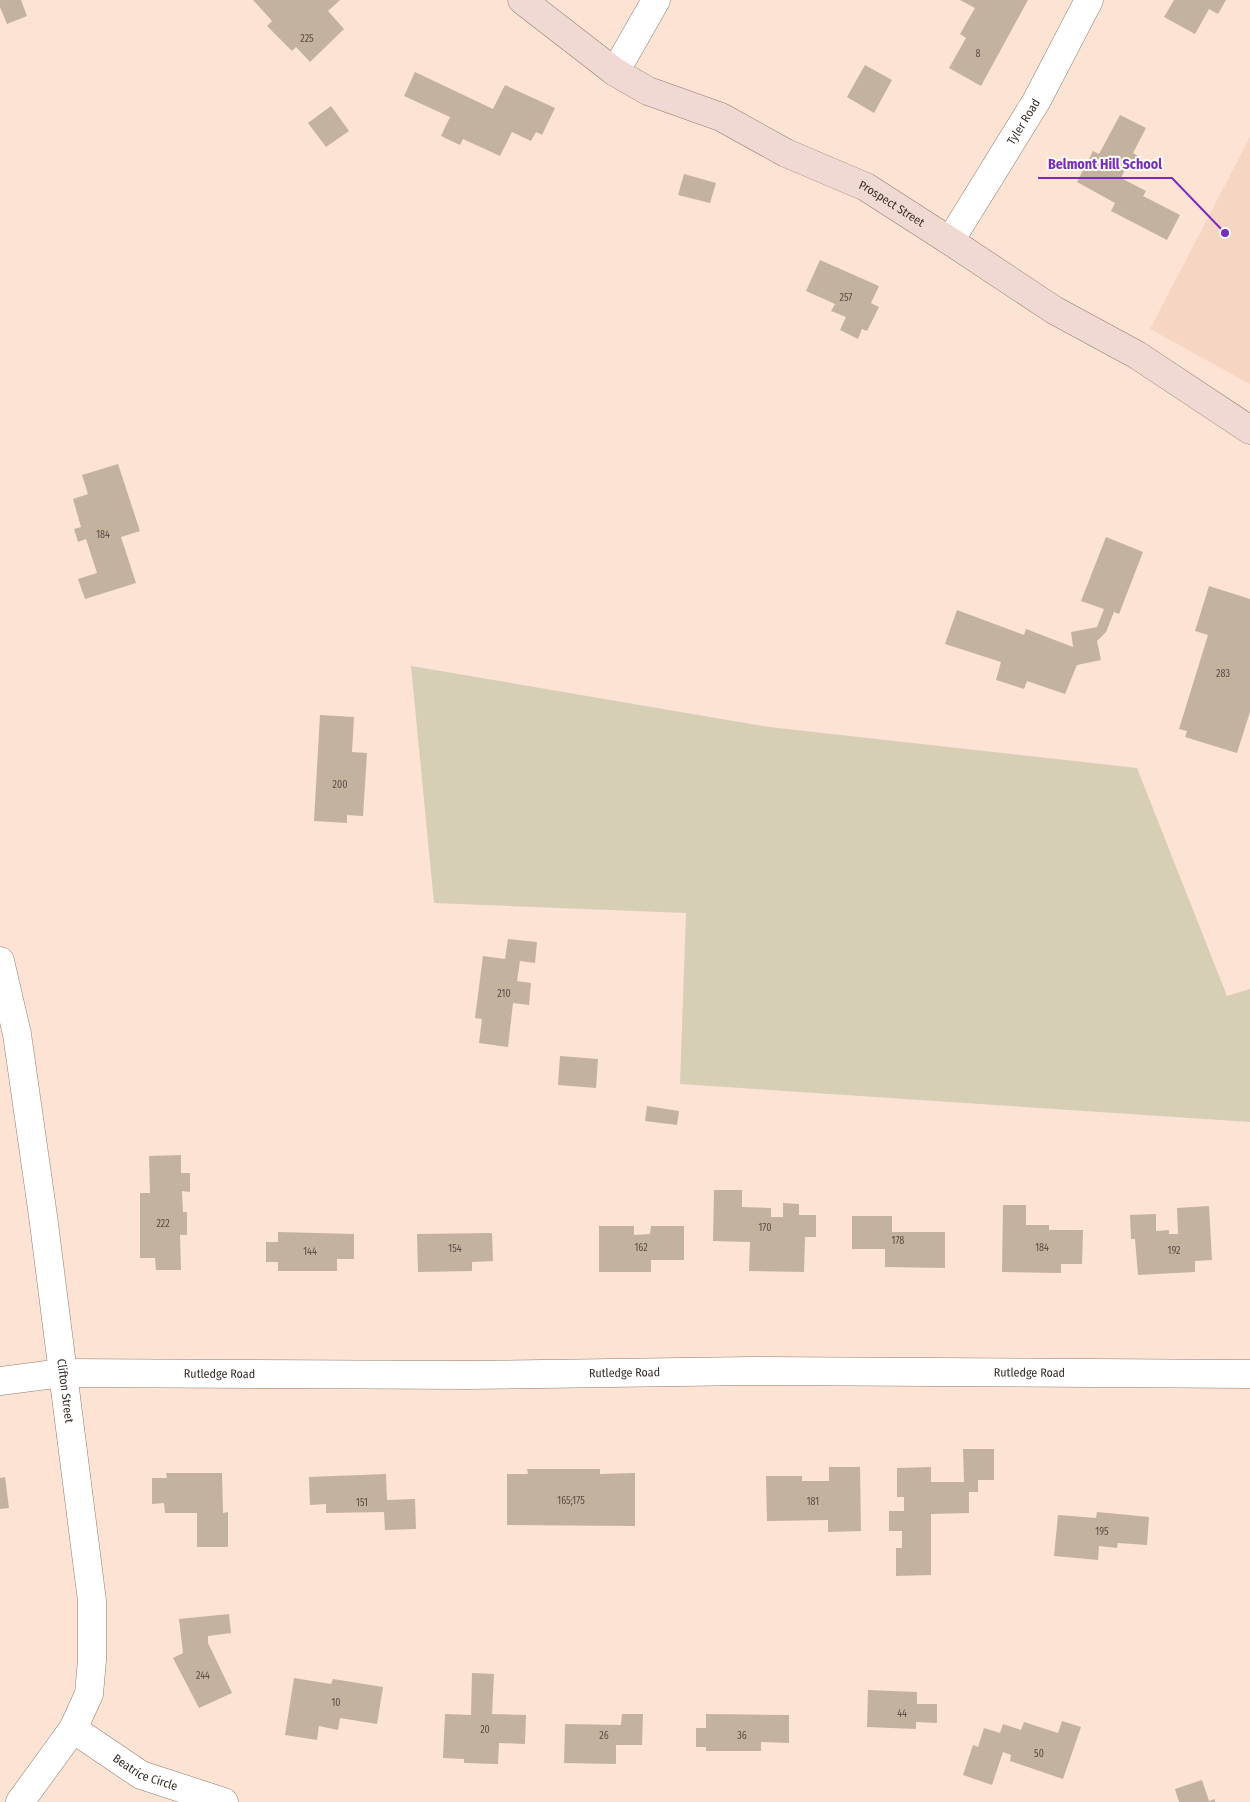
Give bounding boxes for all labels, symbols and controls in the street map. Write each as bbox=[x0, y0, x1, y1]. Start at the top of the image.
house number: 225 bbox=[300, 33, 314, 45]
house number: 8 bbox=[976, 48, 981, 60]
street label: Tyler Road bbox=[1004, 96, 1043, 147]
callout: Belmont Hill School bbox=[1038, 149, 1172, 178]
text: Belmont Hill School bbox=[1048, 156, 1162, 173]
street label: Prospect Street bbox=[857, 178, 927, 230]
house number: 257 bbox=[840, 292, 852, 304]
house number: 184 bbox=[96, 529, 110, 541]
house number: 283 bbox=[1216, 668, 1230, 680]
house number: 200 bbox=[333, 779, 347, 791]
house number: 210 bbox=[497, 988, 511, 1000]
house number: 222 bbox=[156, 1218, 170, 1230]
house number: 170 bbox=[758, 1222, 772, 1234]
house number: 178 bbox=[892, 1235, 904, 1247]
house number: 162 bbox=[634, 1242, 648, 1254]
house number: 184 bbox=[1035, 1242, 1049, 1254]
house number: 154 bbox=[448, 1243, 462, 1255]
house number: 192 bbox=[1168, 1245, 1181, 1257]
house number: 144 bbox=[303, 1246, 317, 1258]
street label: Clifton Street bbox=[54, 1358, 76, 1424]
street label: Rutledge Road bbox=[589, 1365, 660, 1380]
street label: Rutledge Road bbox=[994, 1365, 1065, 1380]
street label: Rutledge Road bbox=[184, 1367, 255, 1381]
house number: 165;175 bbox=[557, 1495, 585, 1507]
house number: 181 bbox=[807, 1496, 819, 1508]
house number: 151 bbox=[356, 1497, 368, 1509]
house number: 195 bbox=[1095, 1526, 1109, 1538]
house number: 244 bbox=[196, 1670, 210, 1682]
house number: 10 bbox=[331, 1697, 341, 1709]
house number: 44 bbox=[897, 1708, 907, 1720]
house number: 20 bbox=[480, 1724, 490, 1736]
house number: 26 bbox=[599, 1730, 609, 1742]
house number: 36 bbox=[737, 1730, 747, 1742]
house number: 50 bbox=[1034, 1748, 1044, 1760]
street label: Beatrice Circle bbox=[110, 1751, 179, 1793]

